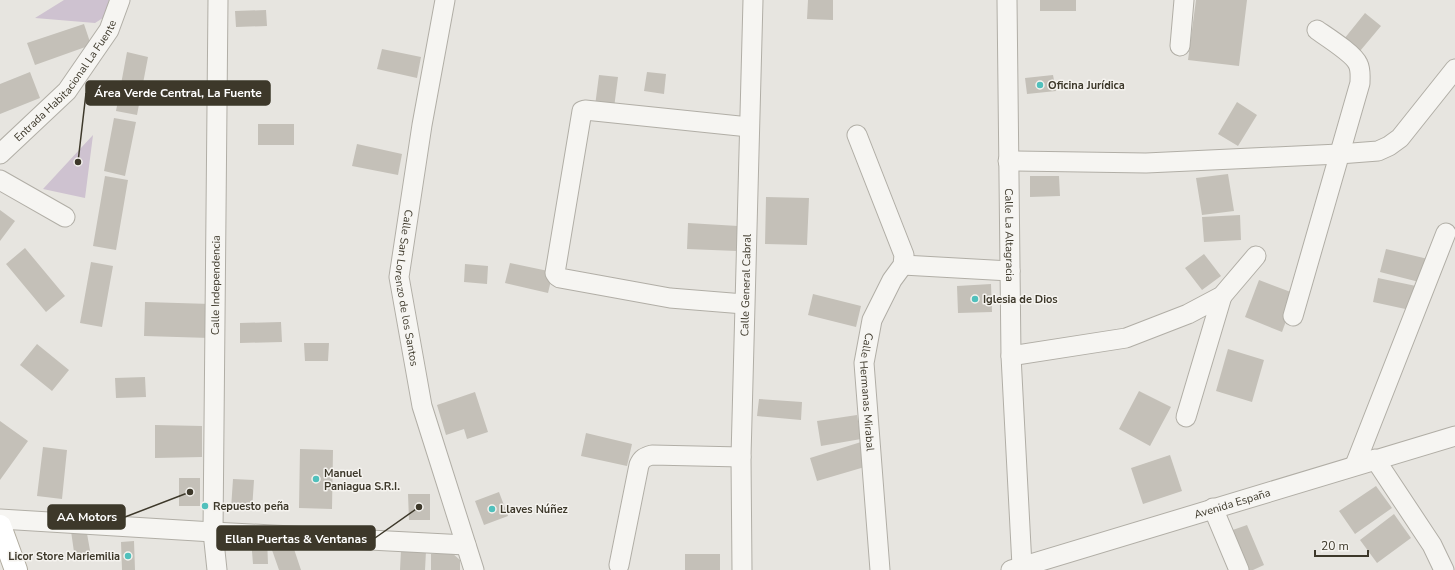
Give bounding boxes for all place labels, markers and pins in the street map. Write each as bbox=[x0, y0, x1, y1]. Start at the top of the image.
place label: Oficina Jurídica bbox=[1048, 78, 1125, 93]
marker: Oficina Jurídica bbox=[1035, 80, 1045, 90]
callout: Área Verde Central, La Fuente bbox=[86, 81, 270, 105]
place label: Iglesia de Dios bbox=[983, 292, 1058, 307]
marker: Iglesia de Dios bbox=[970, 294, 980, 304]
place label: Manuel Paniagua S.R.I. bbox=[324, 466, 400, 494]
marker: Manuel Paniagua S.R.I. bbox=[311, 474, 321, 484]
place label: Repuesto peña bbox=[213, 499, 289, 514]
marker: Repuesto peña bbox=[200, 501, 210, 511]
place label: Llaves Núñez bbox=[500, 502, 568, 517]
marker: Llaves Núñez bbox=[487, 504, 497, 514]
callout: AA Motors bbox=[48, 505, 125, 529]
callout: Ellan Puertas & Ventanas bbox=[217, 526, 375, 550]
place label: Licor Store Mariemilia bbox=[8, 549, 120, 564]
marker: Licor Store Mariemilia bbox=[123, 551, 133, 561]

